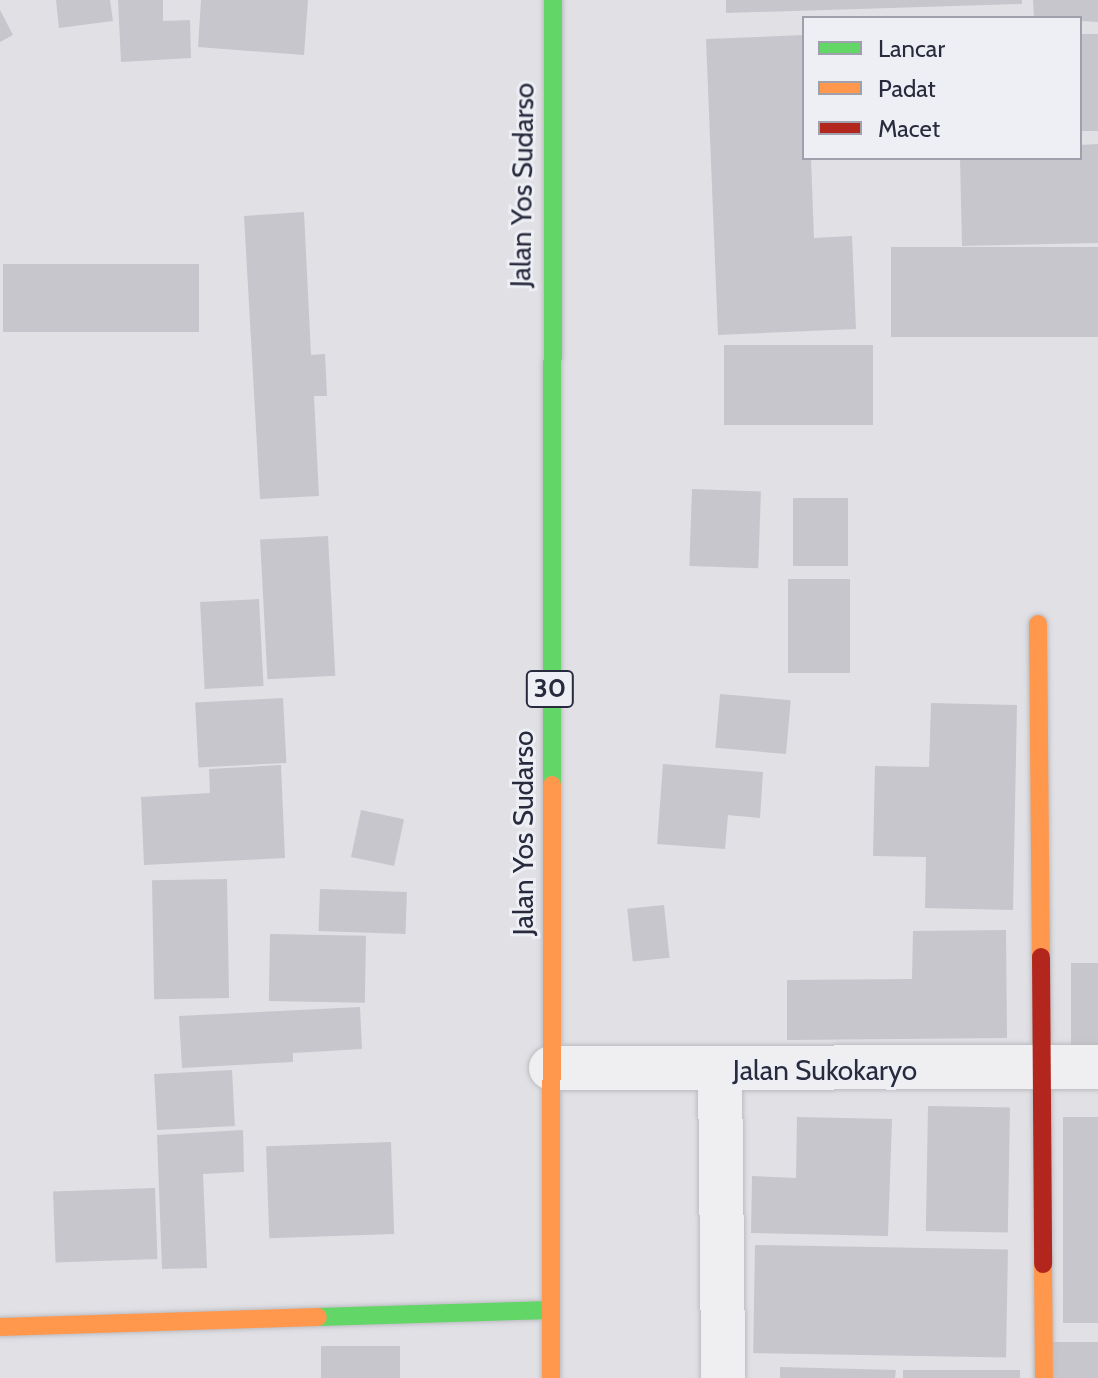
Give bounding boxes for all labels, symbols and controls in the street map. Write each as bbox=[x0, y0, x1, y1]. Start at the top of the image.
legend bbox=[802, 16, 1082, 160]
text: Lancar bbox=[878, 34, 945, 63]
text: Padat bbox=[878, 74, 936, 103]
street label: Jalan Yos Sudarso bbox=[503, 82, 541, 288]
text: Macet bbox=[878, 114, 940, 143]
road number: 30 bbox=[524, 667, 576, 711]
street label: Jalan Yos Sudarso bbox=[506, 731, 540, 935]
street label: Jalan Sukokaryo bbox=[733, 1053, 917, 1087]

